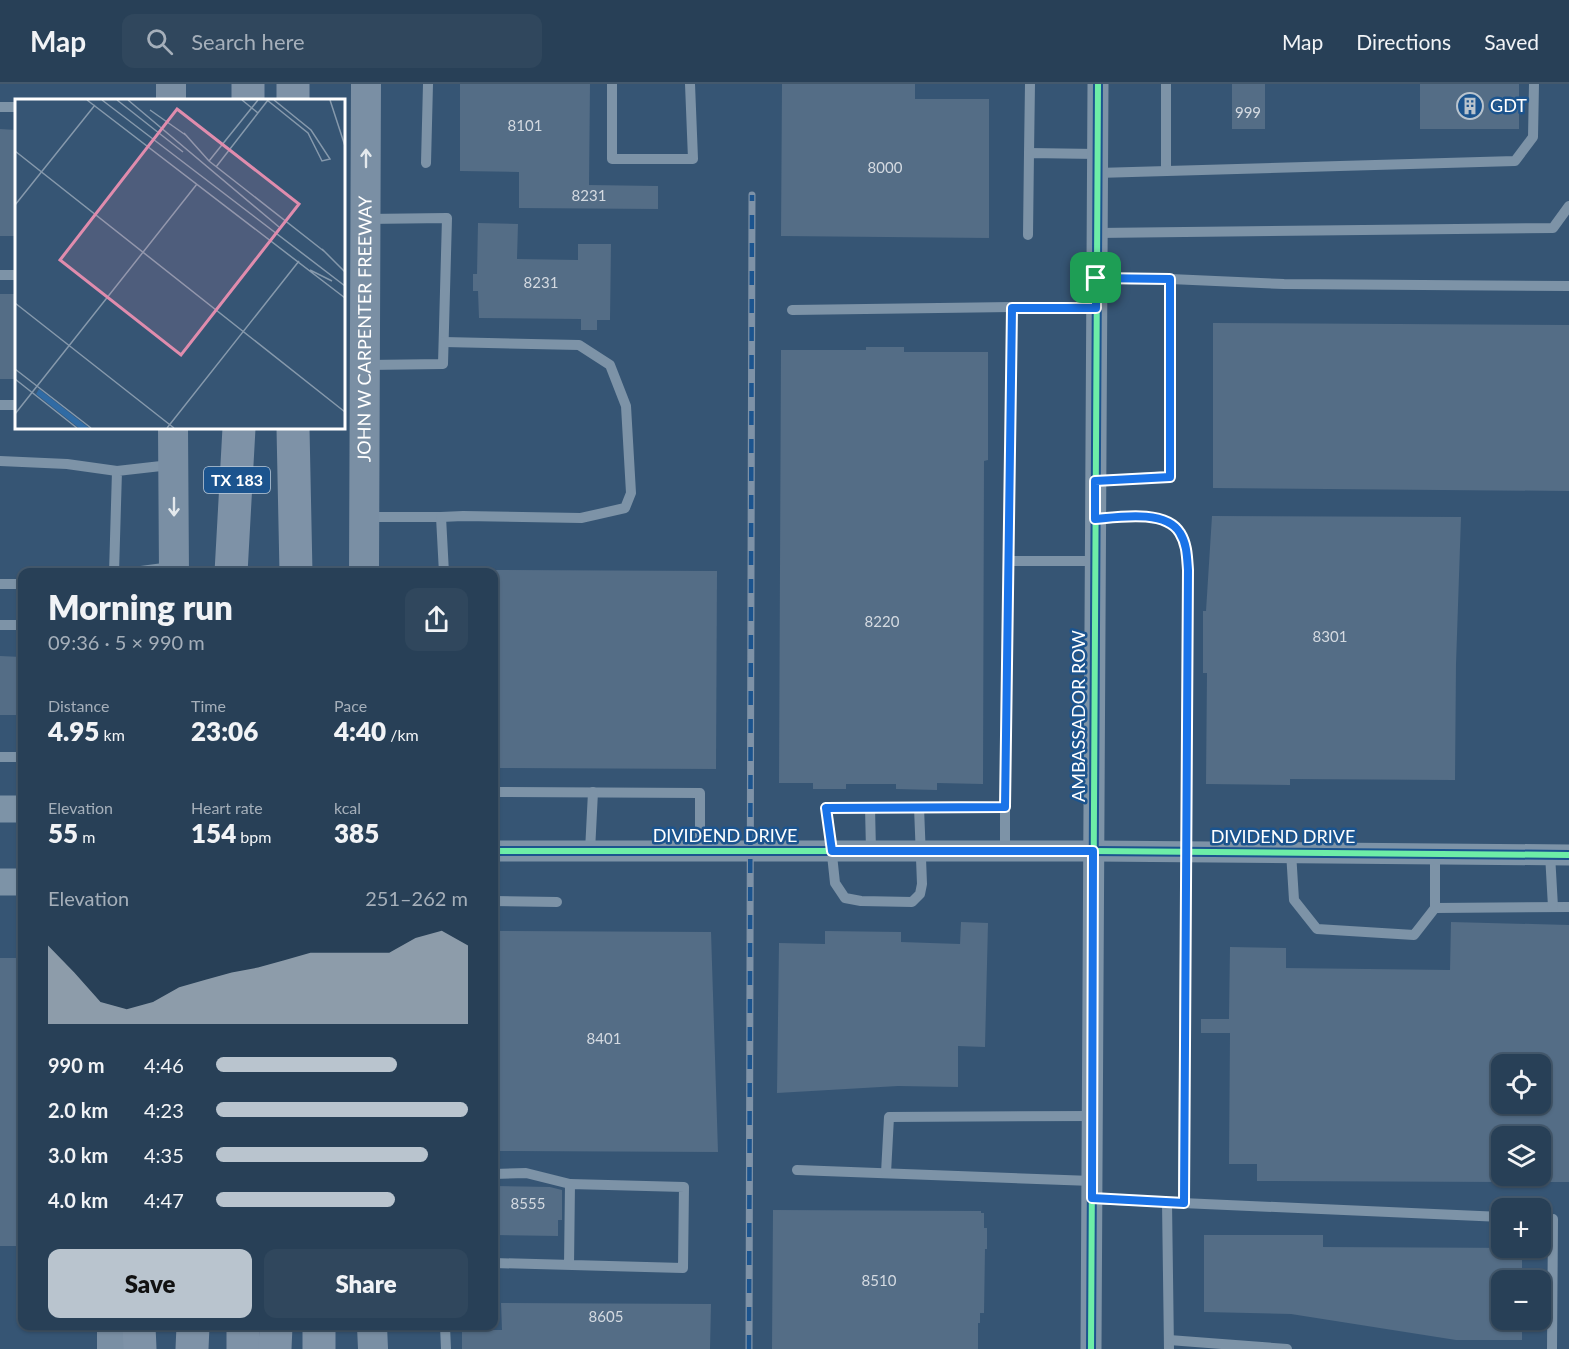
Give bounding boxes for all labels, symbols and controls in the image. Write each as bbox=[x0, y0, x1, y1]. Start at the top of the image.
search box bbox=[122, 14, 542, 68]
text: Map bbox=[30, 24, 86, 58]
icon: search bbox=[143, 25, 176, 58]
text: Search here bbox=[191, 28, 305, 55]
text: Map bbox=[1282, 29, 1323, 54]
text: Directions bbox=[1356, 29, 1451, 54]
text: Saved bbox=[1484, 29, 1539, 54]
building icon: GDT bbox=[1455, 91, 1485, 121]
place label: GDT bbox=[1490, 94, 1527, 116]
inset map bbox=[15, 99, 345, 429]
house number: 999 bbox=[1235, 103, 1261, 121]
house number: 8101 bbox=[508, 116, 542, 134]
one-way arrow bbox=[360, 148, 372, 168]
house number: 8000 bbox=[868, 158, 903, 176]
house number: 8231 bbox=[572, 186, 606, 204]
street label: JOHN W CARPENTER FREEWAY bbox=[352, 195, 376, 462]
pin bbox=[1070, 252, 1121, 303]
icon: arrive bbox=[1079, 261, 1112, 294]
house number: 8231 bbox=[524, 273, 558, 291]
road number: TX 183 bbox=[204, 467, 270, 493]
one-way arrow bbox=[168, 496, 180, 516]
text: Morning run bbox=[48, 587, 233, 627]
button: share bbox=[405, 588, 468, 651]
house number: 8220 bbox=[865, 612, 900, 630]
house number: 8301 bbox=[1313, 627, 1347, 645]
text: 09:36 · 5 × 990 m bbox=[48, 630, 205, 654]
street label: AMBASSADOR ROW bbox=[1067, 630, 1089, 802]
text: Distance bbox=[48, 696, 109, 715]
text: Time bbox=[191, 696, 226, 715]
text: Pace bbox=[334, 696, 367, 715]
text: 4.95 bbox=[48, 715, 99, 747]
text: 23:06 bbox=[191, 715, 258, 747]
text: 4:40 bbox=[334, 715, 386, 747]
text: km bbox=[99, 725, 125, 744]
text: /km bbox=[386, 725, 419, 744]
text: Elevation bbox=[48, 798, 113, 817]
text: Heart rate bbox=[191, 798, 263, 817]
text: kcal bbox=[334, 798, 361, 817]
text: 55 bbox=[48, 817, 78, 849]
text: 154 bbox=[191, 817, 236, 849]
text: 385 bbox=[334, 817, 379, 849]
street label: DIVIDEND DRIVE bbox=[653, 824, 797, 846]
street label: DIVIDEND DRIVE bbox=[1211, 825, 1355, 847]
text: m bbox=[78, 827, 95, 846]
text: bpm bbox=[236, 827, 271, 846]
text: Elevation bbox=[48, 886, 129, 910]
text: 251–262 m bbox=[365, 886, 468, 910]
house number: 8401 bbox=[587, 1029, 621, 1047]
text: 990 m bbox=[48, 1053, 104, 1077]
text: 4:46 bbox=[144, 1053, 184, 1077]
map controls bbox=[1491, 1054, 1551, 1330]
button: locate bbox=[1491, 1054, 1551, 1114]
text: 2.0 km bbox=[48, 1098, 108, 1122]
text: 4:23 bbox=[144, 1098, 184, 1122]
button: layers bbox=[1491, 1126, 1551, 1186]
text: 3.0 km bbox=[48, 1143, 108, 1167]
text: 4:35 bbox=[144, 1143, 184, 1167]
text: 4.0 km bbox=[48, 1188, 108, 1212]
text: 4:47 bbox=[144, 1188, 184, 1212]
house number: 8555 bbox=[511, 1194, 545, 1212]
button: + bbox=[1491, 1198, 1551, 1258]
button: Save bbox=[48, 1249, 252, 1318]
button: Share bbox=[264, 1249, 468, 1318]
button: − bbox=[1491, 1270, 1551, 1330]
house number: 8510 bbox=[862, 1271, 897, 1289]
house number: 8605 bbox=[589, 1307, 623, 1325]

